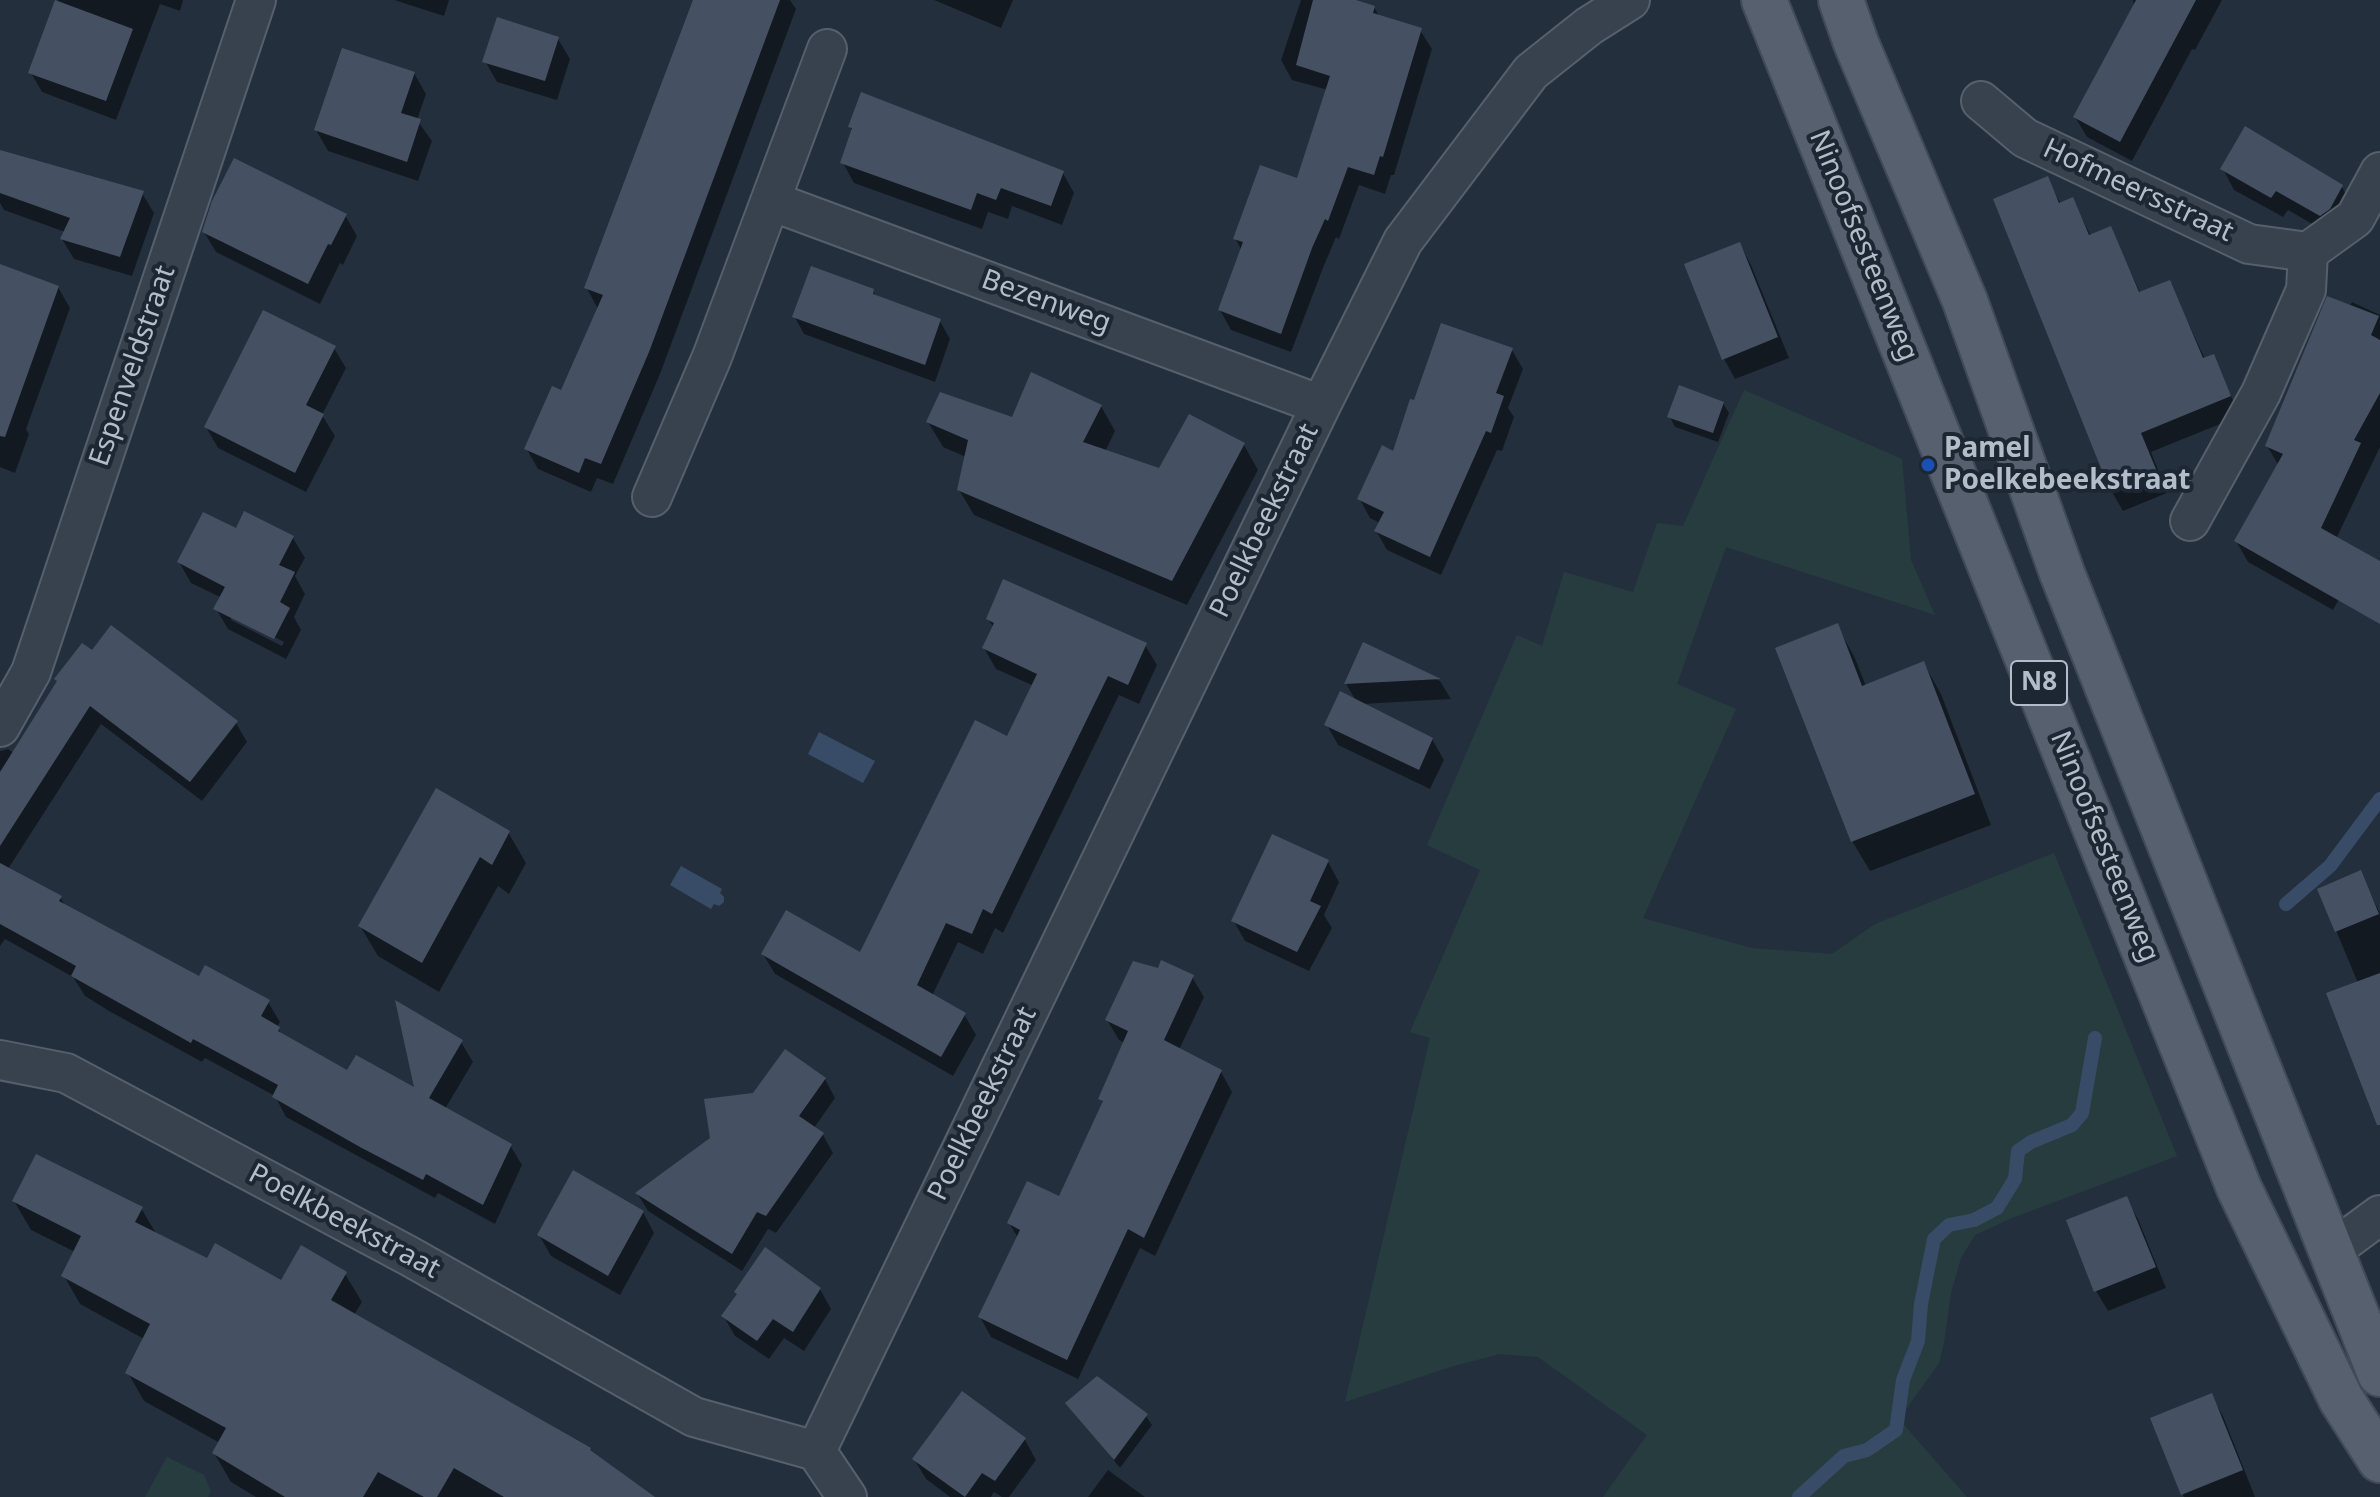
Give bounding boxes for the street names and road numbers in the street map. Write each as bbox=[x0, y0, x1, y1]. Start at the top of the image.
street label: Ninoofsesteenweg bbox=[1801, 126, 1925, 366]
street label: Hofmeersstraat bbox=[2038, 132, 2238, 250]
street label: Espenveldstraat bbox=[83, 261, 183, 471]
street label: Bezenweg bbox=[977, 263, 1115, 341]
street label: Poelkbeekstraat bbox=[1204, 419, 1326, 623]
road number: N8 bbox=[2011, 661, 2067, 705]
street label: Ninoofsesteenweg bbox=[2042, 727, 2166, 967]
street label: Poelkbeekstraat bbox=[922, 1002, 1044, 1206]
street label: Poelkbeekstraat bbox=[243, 1157, 445, 1287]

